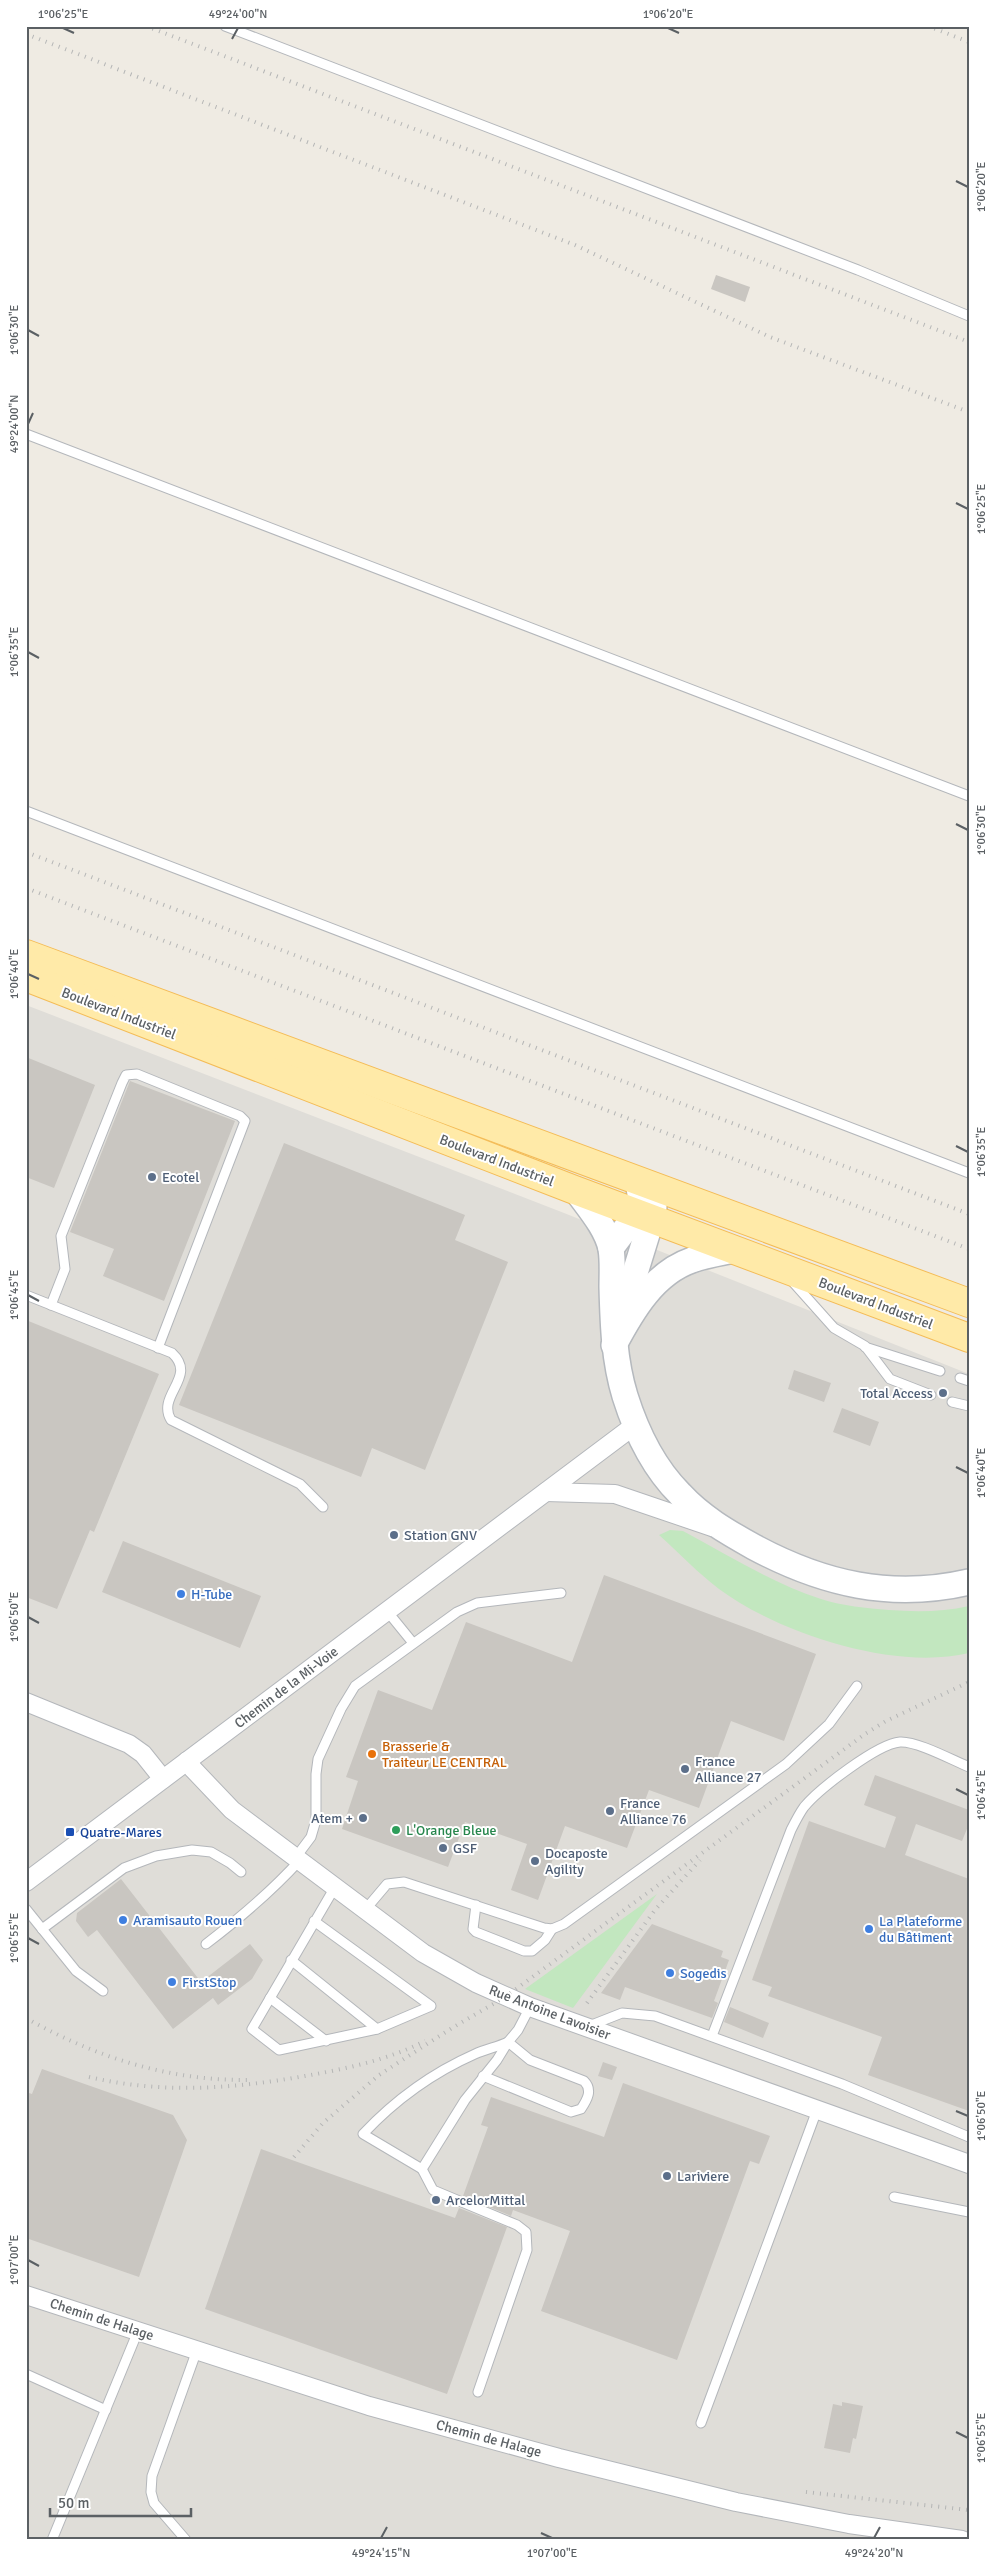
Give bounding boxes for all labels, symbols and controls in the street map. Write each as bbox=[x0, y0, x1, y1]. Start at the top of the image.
text: 1°06'25"E bbox=[38, 7, 89, 22]
text: 49°24'00"N bbox=[209, 7, 267, 22]
text: 1°06'20"E bbox=[643, 7, 694, 22]
text: 1°06'20"E bbox=[974, 161, 989, 212]
text: 1°06'30"E bbox=[7, 304, 22, 355]
text: 49°24'00"N bbox=[7, 395, 22, 453]
text: 1°06'25"E bbox=[974, 483, 989, 534]
text: 1°06'35"E bbox=[7, 626, 22, 677]
text: 1°06'30"E bbox=[974, 804, 989, 855]
text: 1°06'40"E bbox=[7, 948, 22, 999]
street label: Boulevard Industriel bbox=[59, 984, 179, 1043]
text: 1°06'35"E bbox=[974, 1126, 989, 1177]
street label: Boulevard Industriel bbox=[437, 1131, 557, 1190]
place label: Ecotel bbox=[162, 1169, 199, 1186]
marker: Ecotel bbox=[146, 1171, 158, 1183]
text: 1°06'45"E bbox=[7, 1269, 22, 1320]
street label: Boulevard Industriel bbox=[816, 1274, 936, 1333]
place label: Total Access bbox=[860, 1385, 933, 1402]
marker: Total Access bbox=[937, 1387, 949, 1399]
text: 1°06'40"E bbox=[974, 1447, 989, 1498]
place label: Station GNV bbox=[404, 1527, 477, 1544]
marker: Station GNV bbox=[388, 1529, 400, 1541]
place label: H-Tube bbox=[191, 1586, 232, 1603]
marker: H-Tube bbox=[175, 1588, 187, 1600]
text: 1°06'50"E bbox=[7, 1591, 22, 1642]
street label: Chemin de la Mi-Voie bbox=[231, 1643, 342, 1732]
place label: Brasserie & Traiteur LE CENTRAL bbox=[382, 1738, 507, 1771]
marker: Brasserie & Traiteur LE CENTRAL bbox=[366, 1748, 378, 1760]
place label: France Alliance 27 bbox=[695, 1753, 762, 1786]
marker: France Alliance 27 bbox=[679, 1763, 691, 1775]
text: 1°06'45"E bbox=[974, 1769, 989, 1820]
place label: France Alliance 76 bbox=[620, 1795, 687, 1828]
marker: France Alliance 76 bbox=[604, 1805, 616, 1817]
place label: Atem + bbox=[311, 1810, 353, 1827]
marker: Atem + bbox=[357, 1812, 369, 1824]
place label: L'Orange Bleue bbox=[406, 1822, 497, 1839]
place label: Quatre-Mares bbox=[80, 1824, 162, 1841]
marker: L'Orange Bleue bbox=[390, 1824, 402, 1836]
marker: Quatre-Mares bbox=[64, 1826, 76, 1838]
place label: GSF bbox=[453, 1840, 477, 1857]
marker: GSF bbox=[437, 1842, 449, 1854]
place label: Docaposte Agility bbox=[545, 1845, 608, 1878]
marker: Docaposte Agility bbox=[529, 1855, 541, 1867]
text: 1°06'55"E bbox=[7, 1912, 22, 1963]
place label: Aramisauto Rouen bbox=[133, 1912, 242, 1929]
place label: La Plateforme du Bâtiment bbox=[879, 1913, 962, 1946]
marker: Aramisauto Rouen bbox=[117, 1914, 129, 1926]
marker: La Plateforme du Bâtiment bbox=[863, 1923, 875, 1935]
place label: Sogedis bbox=[680, 1965, 727, 1982]
marker: Sogedis bbox=[664, 1967, 676, 1979]
place label: FirstStop bbox=[182, 1974, 237, 1991]
marker: FirstStop bbox=[166, 1976, 178, 1988]
street label: Rue Antoine Lavoisier bbox=[487, 1981, 614, 2044]
text: 1°06'50"E bbox=[974, 2090, 989, 2141]
place label: Lariviere bbox=[677, 2168, 729, 2185]
marker: Lariviere bbox=[661, 2170, 673, 2182]
place label: ArcelorMittal bbox=[446, 2192, 525, 2209]
marker: ArcelorMittal bbox=[430, 2194, 442, 2206]
text: 1°07'00"E bbox=[7, 2234, 22, 2285]
street label: Chemin de Halage bbox=[48, 2295, 156, 2344]
text: 1°06'55"E bbox=[974, 2412, 989, 2463]
street label: Chemin de Halage bbox=[434, 2416, 543, 2461]
scale bar bbox=[50, 2486, 191, 2518]
text: 50 m bbox=[58, 2494, 89, 2512]
text: 49°24'15"N bbox=[352, 2546, 410, 2561]
text: 1°07'00"E bbox=[527, 2546, 578, 2561]
text: 49°24'20"N bbox=[845, 2546, 903, 2561]

